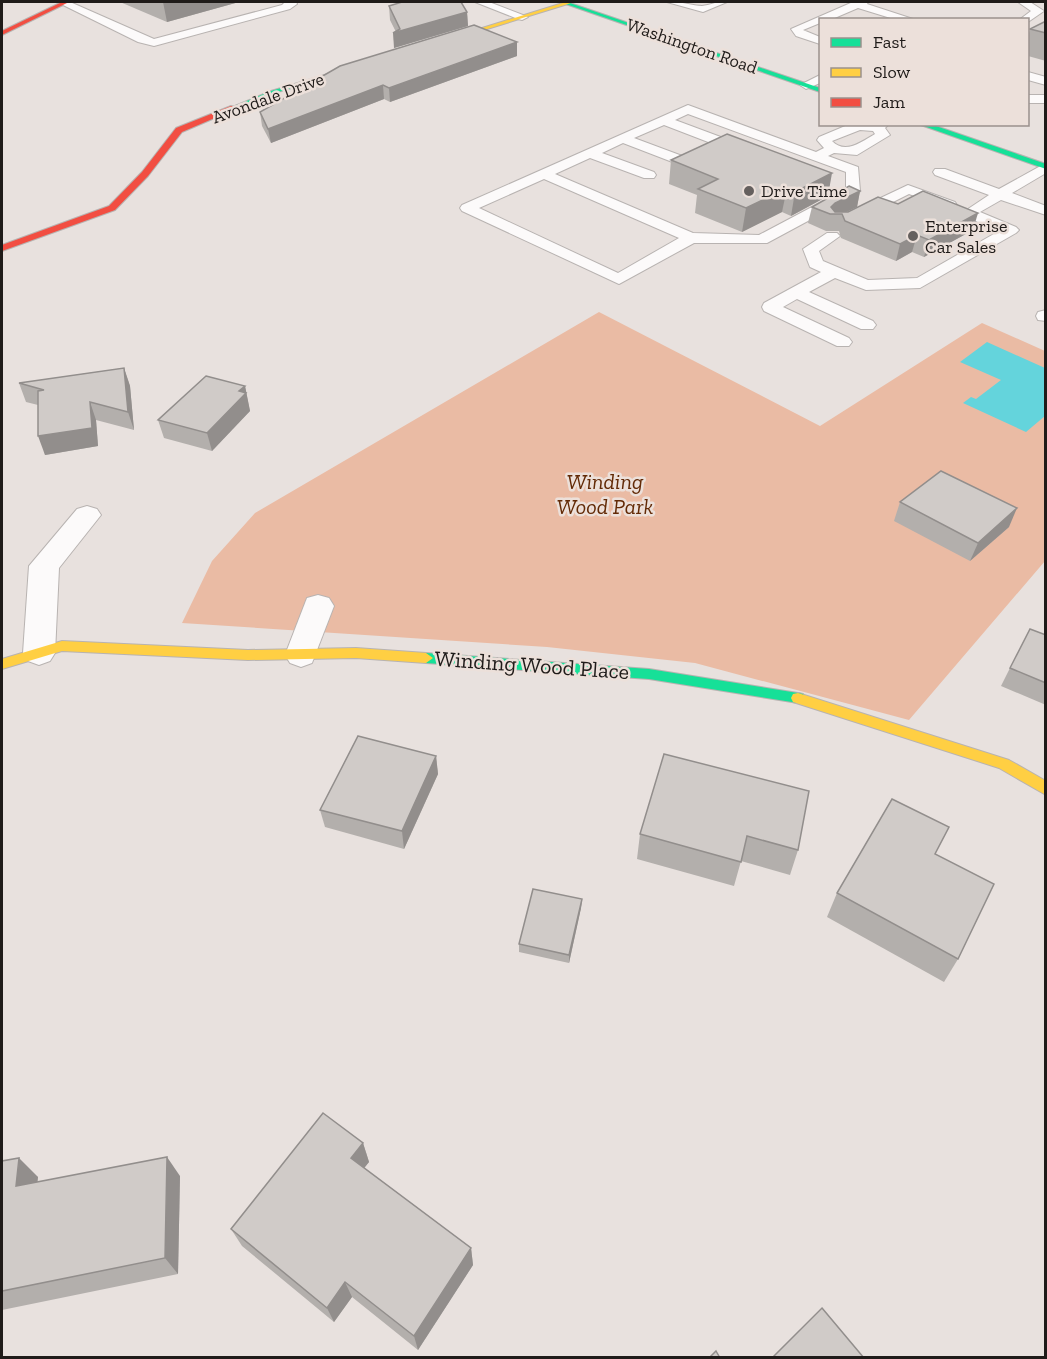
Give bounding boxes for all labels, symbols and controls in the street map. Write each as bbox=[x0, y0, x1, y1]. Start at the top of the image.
street label: Washington Road bbox=[624, 13, 760, 79]
legend bbox=[819, 18, 1029, 126]
text: Fast bbox=[873, 31, 906, 53]
text: Slow bbox=[873, 61, 910, 83]
street label: Avondale Drive bbox=[209, 68, 327, 128]
text: Jam bbox=[873, 91, 905, 113]
place label: Drive Time bbox=[761, 180, 847, 202]
marker: Drive Time bbox=[742, 184, 756, 198]
place label: Enterprise Car Sales bbox=[925, 215, 1007, 258]
marker: Enterprise Car Sales bbox=[906, 229, 920, 243]
park label: Winding Wood Park bbox=[557, 468, 654, 520]
street label: Winding Wood Place bbox=[434, 645, 630, 685]

